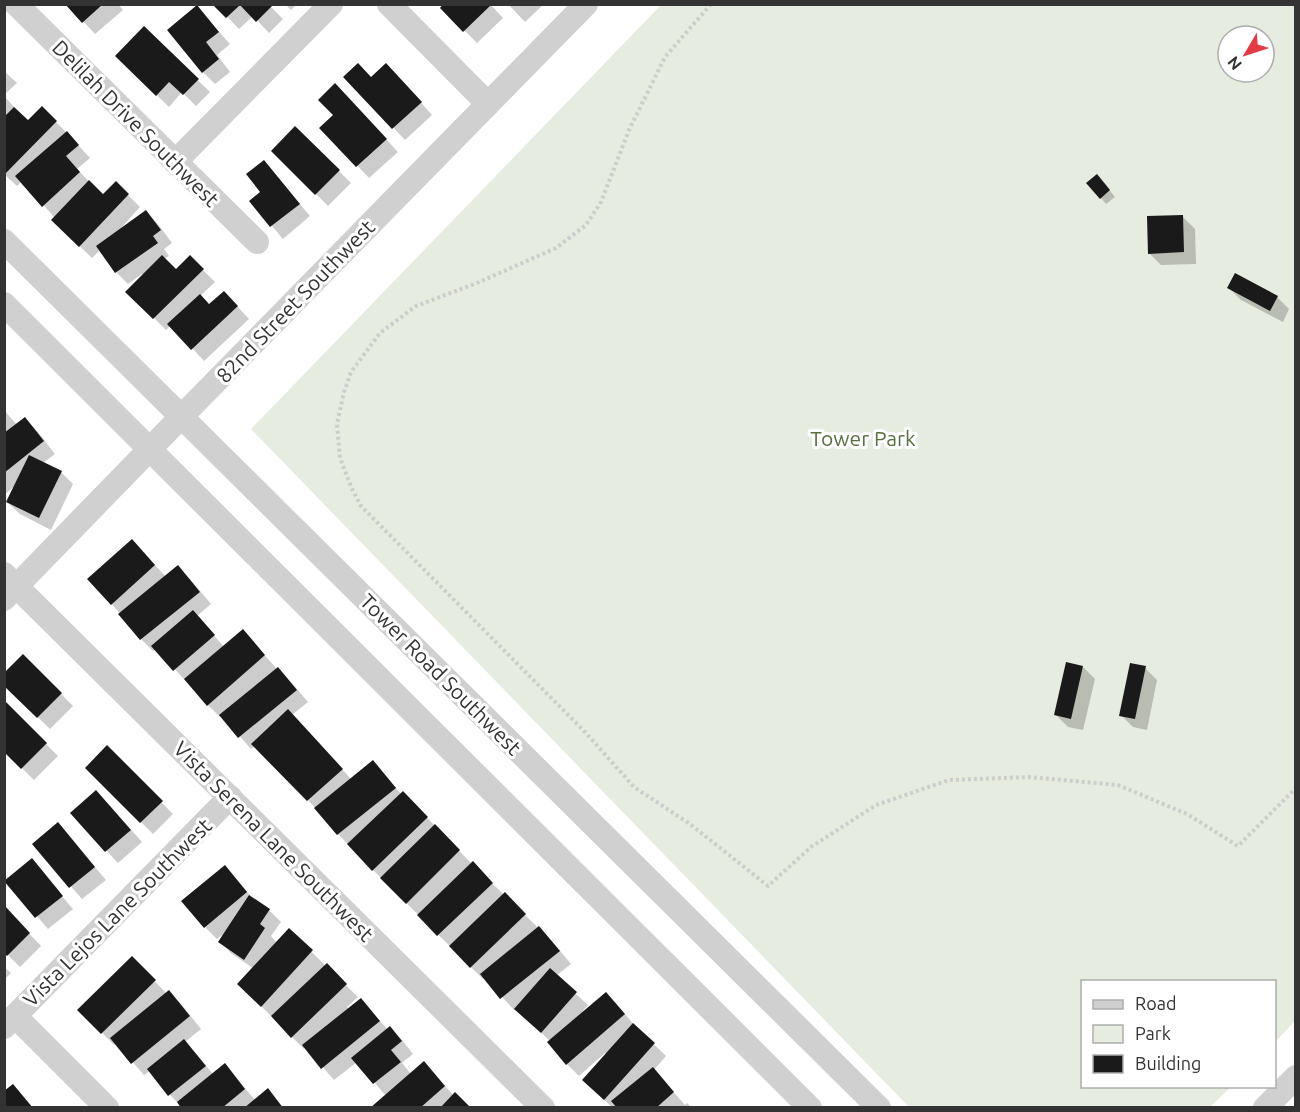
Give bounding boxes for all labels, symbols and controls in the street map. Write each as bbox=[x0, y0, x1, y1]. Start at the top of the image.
north arrow bbox=[1216, 24, 1276, 84]
street label: Delilah Drive Southwest bbox=[48, 35, 224, 211]
text: N bbox=[1224, 53, 1245, 74]
street label: 82nd Street Southwest bbox=[211, 215, 379, 387]
park label: Tower Park bbox=[810, 426, 916, 450]
street label: Tower Road Southwest bbox=[356, 589, 526, 759]
street label: Vista Serena Lane Southwest bbox=[169, 736, 379, 946]
street label: Vista Lejos Lane Southwest bbox=[18, 813, 216, 1011]
legend bbox=[1081, 980, 1276, 1088]
text: Road bbox=[1135, 993, 1177, 1013]
text: Park bbox=[1135, 1023, 1171, 1043]
text: Building bbox=[1135, 1053, 1201, 1073]

